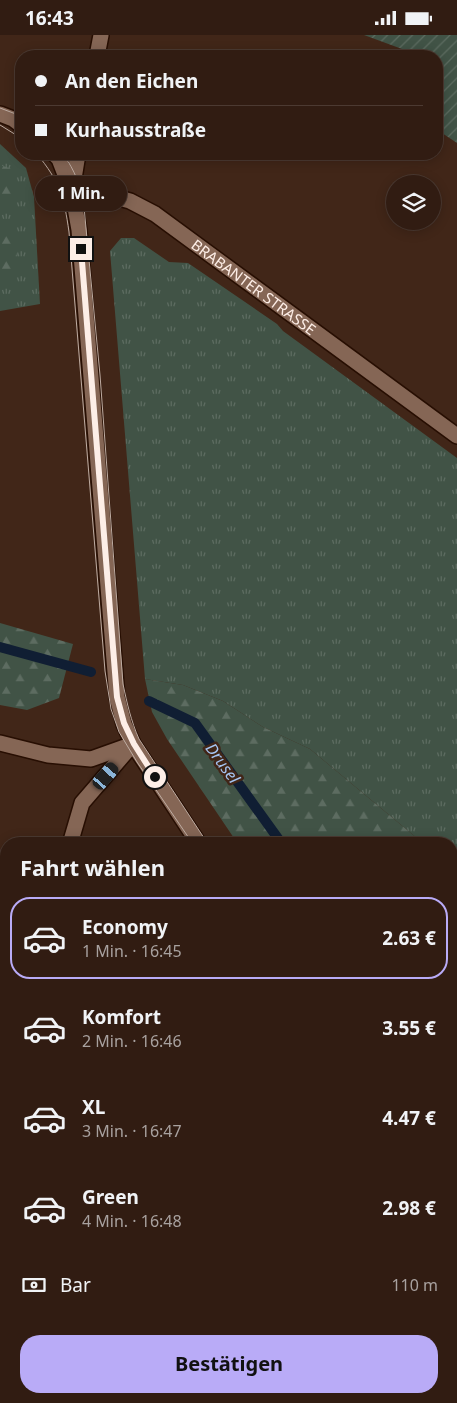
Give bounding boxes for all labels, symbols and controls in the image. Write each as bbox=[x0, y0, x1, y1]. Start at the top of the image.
text: 16:43 bbox=[25, 5, 74, 31]
text: An den Eichen bbox=[65, 68, 198, 94]
text: Kurhausstraße bbox=[65, 117, 206, 143]
map controls bbox=[386, 175, 441, 230]
button: layers bbox=[386, 175, 441, 230]
callout: 1 Min. bbox=[35, 177, 127, 211]
text: 1 Min. bbox=[57, 182, 105, 204]
street label: BRABANTER STRASSE bbox=[188, 234, 320, 339]
route end bbox=[70, 238, 92, 260]
water label: Drusel bbox=[201, 738, 246, 789]
car bbox=[90, 760, 121, 792]
route start bbox=[144, 766, 166, 788]
text: Fahrt wählen bbox=[20, 852, 165, 882]
text: Economy bbox=[82, 914, 168, 940]
icon: car bbox=[22, 916, 67, 961]
text: 2.63 € bbox=[382, 925, 436, 951]
text: 1 Min. · 16:45 bbox=[82, 940, 182, 962]
text: Komfort bbox=[82, 1004, 161, 1030]
icon: car bbox=[22, 1006, 67, 1051]
text: 3.55 € bbox=[382, 1015, 436, 1041]
text: 2 Min. · 16:46 bbox=[82, 1030, 182, 1052]
text: XL bbox=[82, 1094, 105, 1120]
icon: car bbox=[22, 1096, 67, 1141]
text: 4.47 € bbox=[382, 1105, 436, 1131]
text: 3 Min. · 16:47 bbox=[82, 1120, 182, 1142]
text: Green bbox=[82, 1184, 139, 1210]
icon: car bbox=[22, 1186, 67, 1231]
text: 2.98 € bbox=[382, 1195, 436, 1221]
text: 4 Min. · 16:48 bbox=[82, 1210, 182, 1232]
icon: cash bbox=[20, 1271, 48, 1299]
text: Bar bbox=[60, 1272, 91, 1298]
text: 110 m bbox=[391, 1274, 438, 1296]
button: Bestätigen bbox=[20, 1335, 438, 1393]

